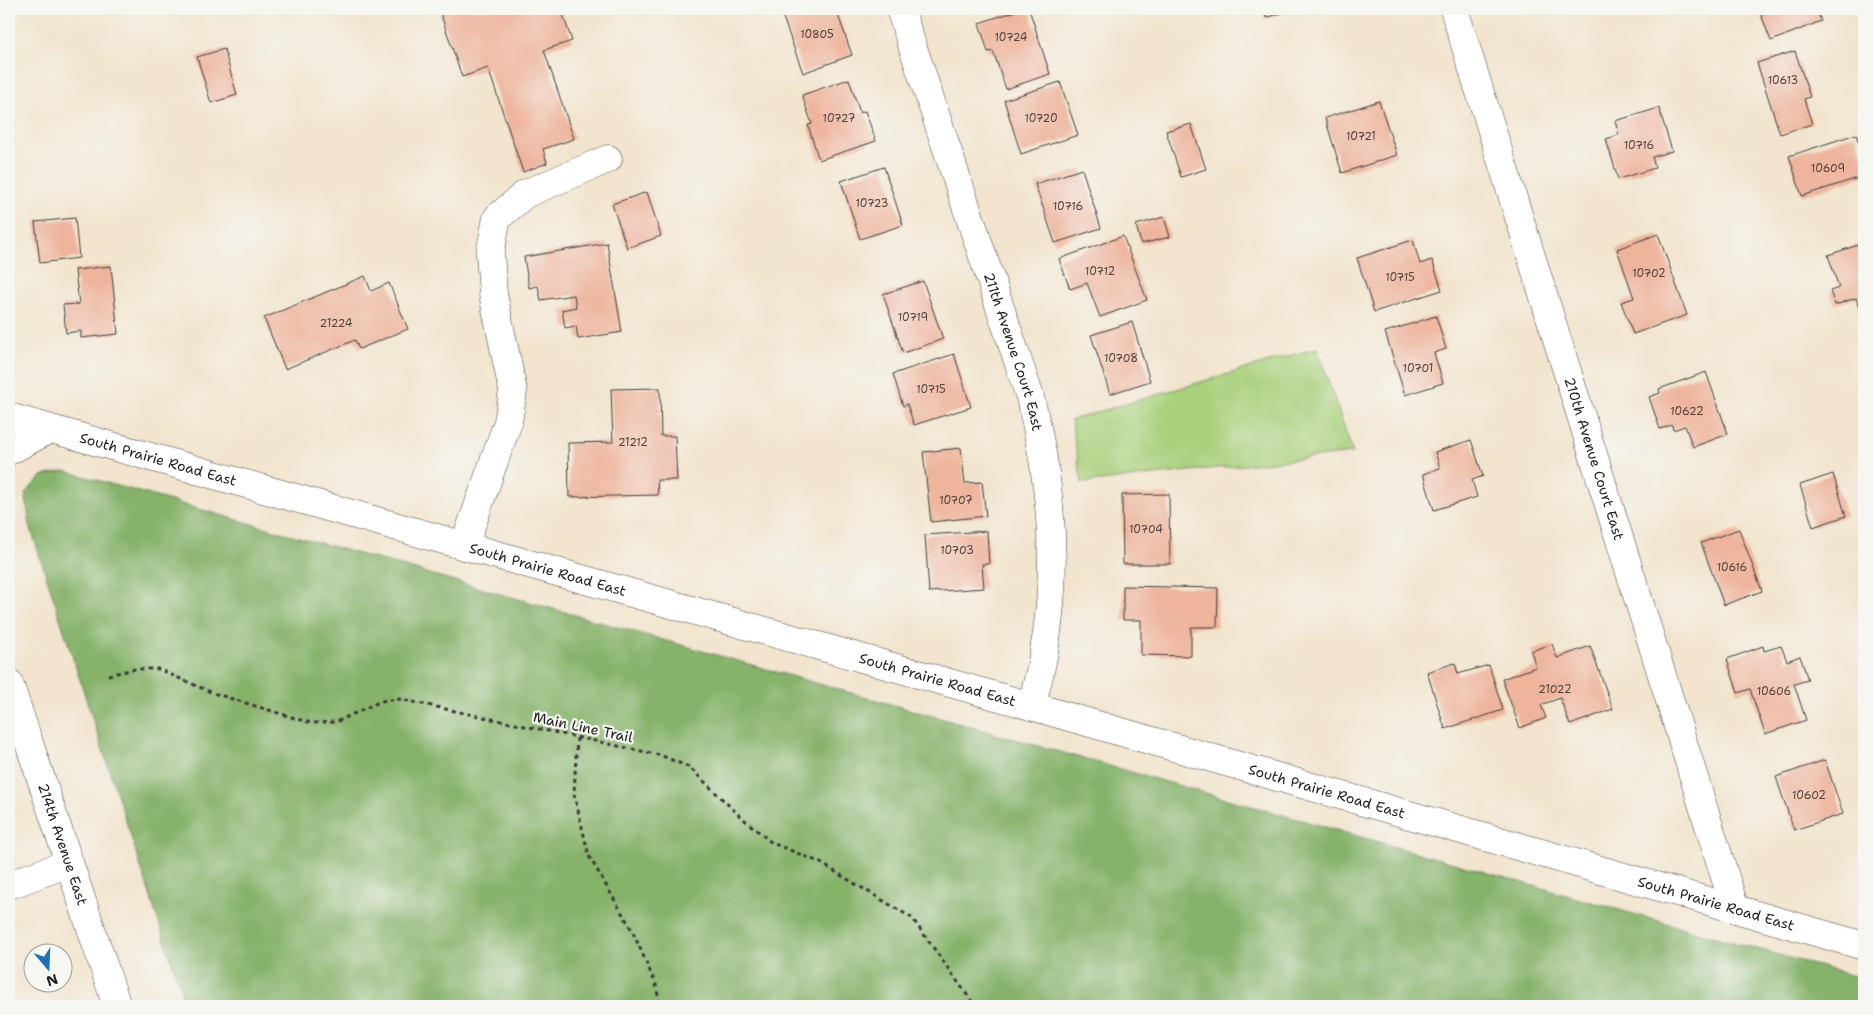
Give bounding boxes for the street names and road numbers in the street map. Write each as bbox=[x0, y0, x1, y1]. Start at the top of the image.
street label: 211th Avenue Court East bbox=[980, 270, 1047, 433]
street label: 210th Avenue Court East bbox=[1560, 375, 1628, 542]
street label: South Prairie Road East bbox=[78, 428, 239, 490]
street label: South Prairie Road East bbox=[467, 539, 628, 600]
street label: South Prairie Road East bbox=[857, 649, 1018, 710]
street label: Main Line Trail bbox=[532, 708, 635, 746]
street label: South Prairie Road East bbox=[1247, 760, 1407, 822]
street label: 214th Avenue East bbox=[34, 781, 92, 908]
street label: South Prairie Road East bbox=[1636, 872, 1796, 934]

